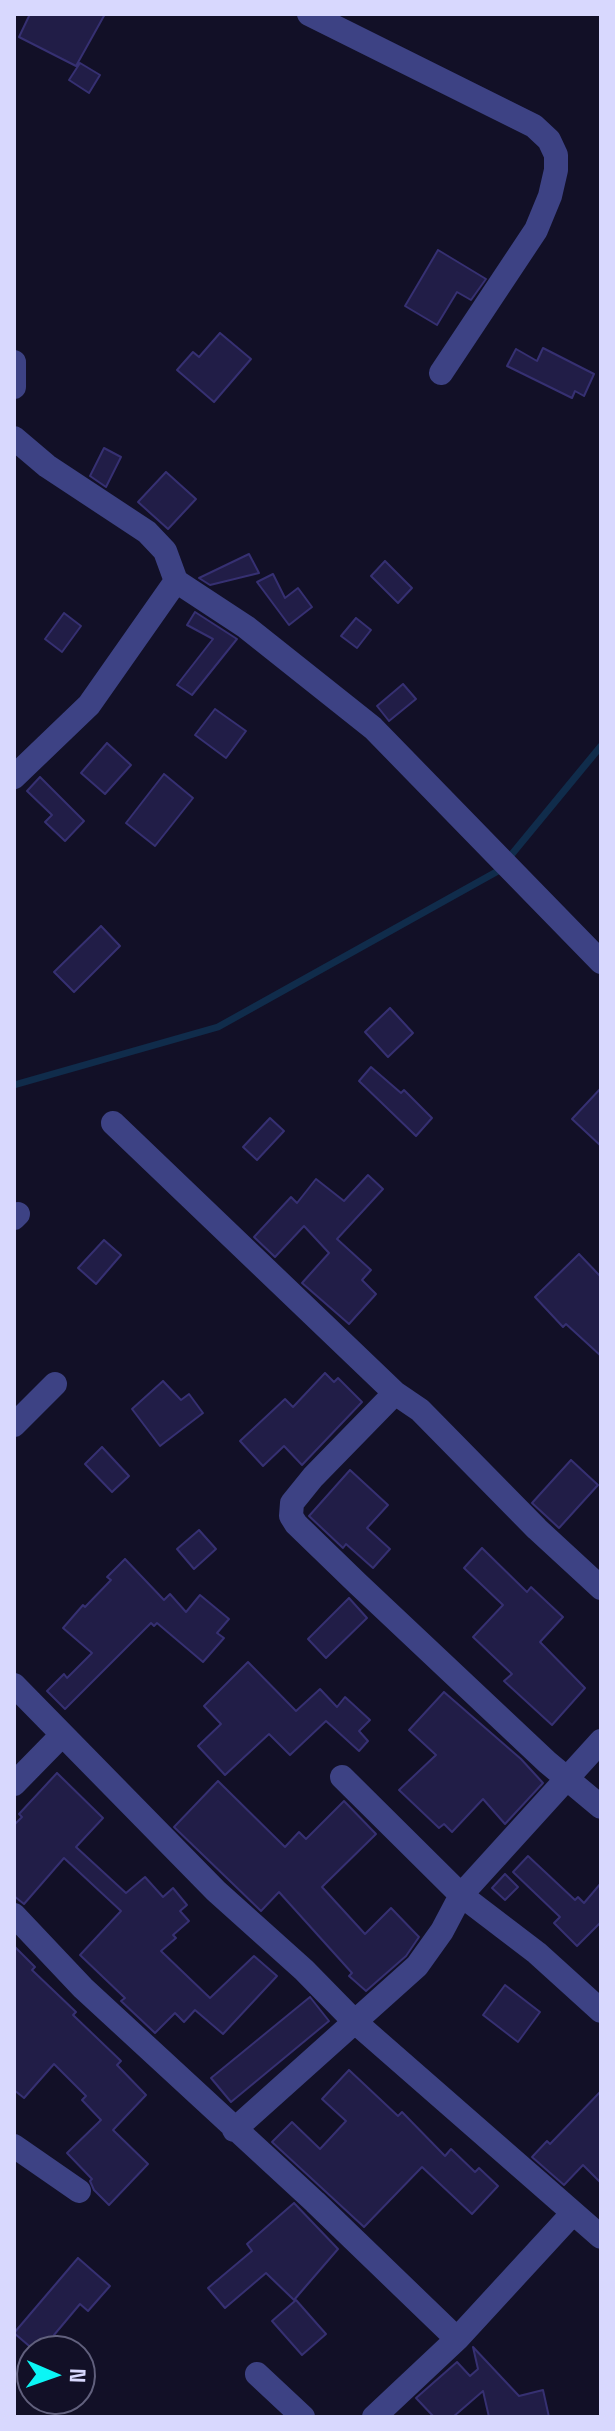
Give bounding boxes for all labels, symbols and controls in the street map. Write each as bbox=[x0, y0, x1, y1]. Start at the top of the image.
north arrow bbox=[16, 2335, 96, 2415]
text: N bbox=[64, 2368, 92, 2384]

